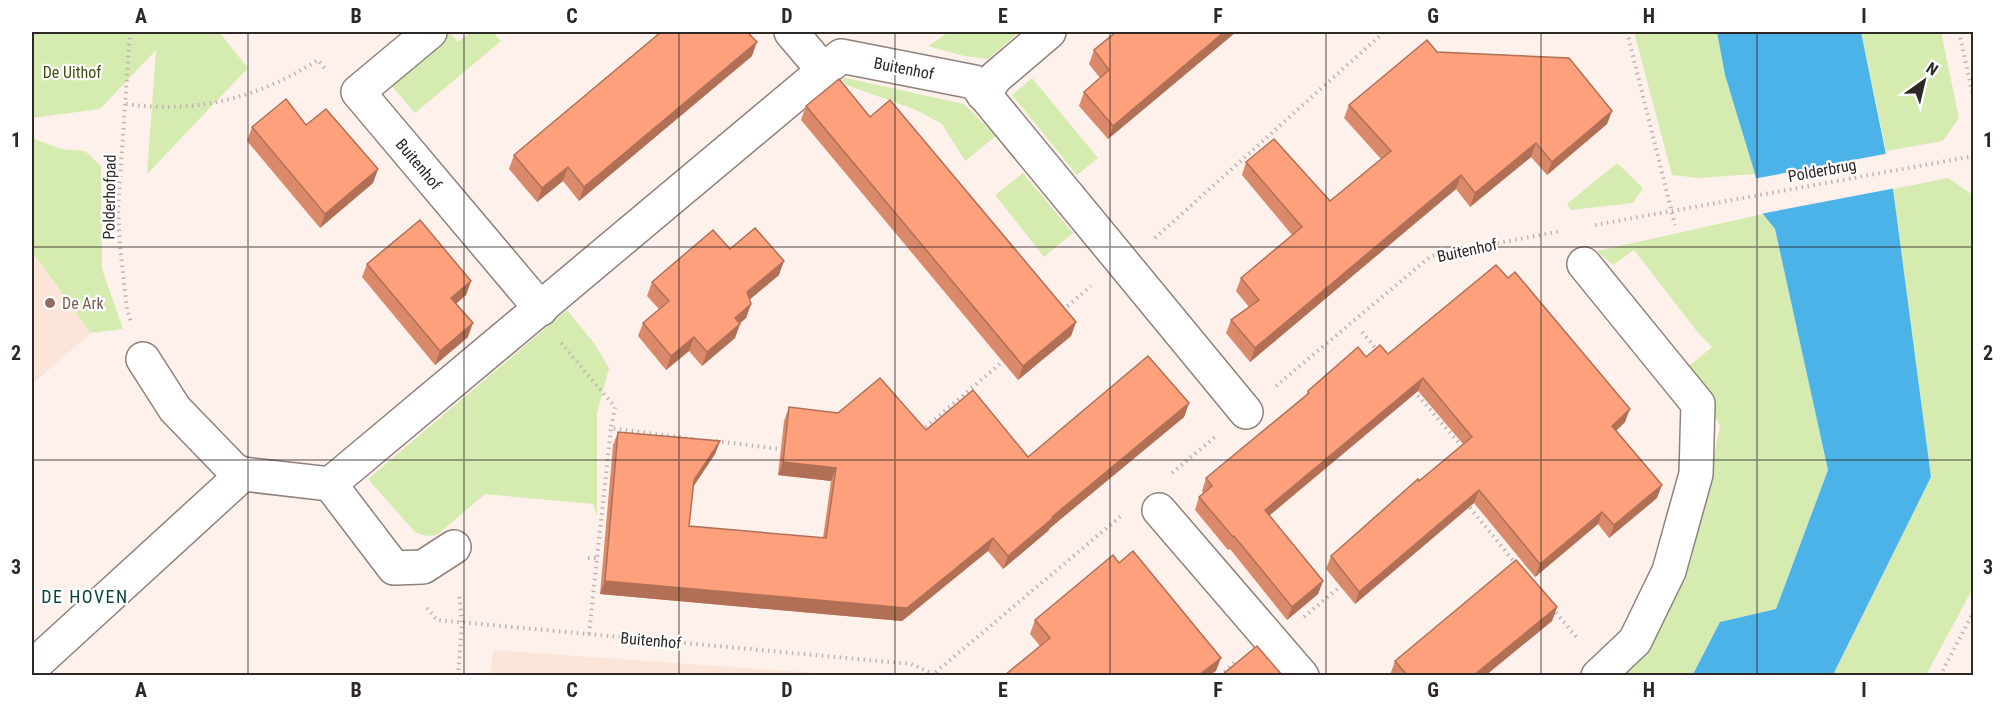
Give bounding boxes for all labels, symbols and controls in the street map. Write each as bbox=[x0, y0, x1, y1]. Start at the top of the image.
text: A bbox=[135, 4, 147, 28]
text: B bbox=[350, 4, 362, 28]
text: C bbox=[566, 4, 578, 28]
text: D bbox=[781, 4, 793, 28]
text: E bbox=[998, 4, 1008, 28]
text: F bbox=[1213, 4, 1223, 28]
text: G bbox=[1427, 4, 1439, 28]
text: H bbox=[1643, 4, 1655, 28]
text: I bbox=[1861, 4, 1867, 28]
north arrow bbox=[1894, 51, 1954, 111]
street label: Buitenhof bbox=[872, 53, 936, 84]
text: N bbox=[1923, 58, 1941, 80]
park label: De Uithof bbox=[43, 63, 101, 82]
text: 1 bbox=[11, 128, 21, 152]
text: 1 bbox=[1983, 128, 1993, 152]
street label: Buitenhof bbox=[392, 135, 445, 194]
street label: Polderhofpad bbox=[99, 154, 120, 240]
street label: Polderbrug bbox=[1786, 155, 1858, 186]
street label: Buitenhof bbox=[1435, 235, 1499, 266]
place label: De Ark bbox=[62, 294, 104, 313]
marker: De Ark bbox=[43, 296, 57, 310]
text: 2 bbox=[11, 341, 21, 365]
text: 2 bbox=[1983, 341, 1993, 365]
text: 3 bbox=[11, 555, 21, 579]
text: 3 bbox=[1983, 555, 1993, 579]
district label: DE HOVEN bbox=[41, 586, 129, 607]
street label: Buitenhof bbox=[620, 628, 682, 653]
text: A bbox=[135, 678, 147, 702]
text: B bbox=[350, 678, 362, 702]
text: C bbox=[566, 678, 578, 702]
text: D bbox=[781, 678, 793, 702]
text: E bbox=[998, 678, 1008, 702]
text: F bbox=[1213, 678, 1223, 702]
text: G bbox=[1427, 678, 1439, 702]
text: H bbox=[1643, 678, 1655, 702]
text: I bbox=[1861, 678, 1867, 702]

